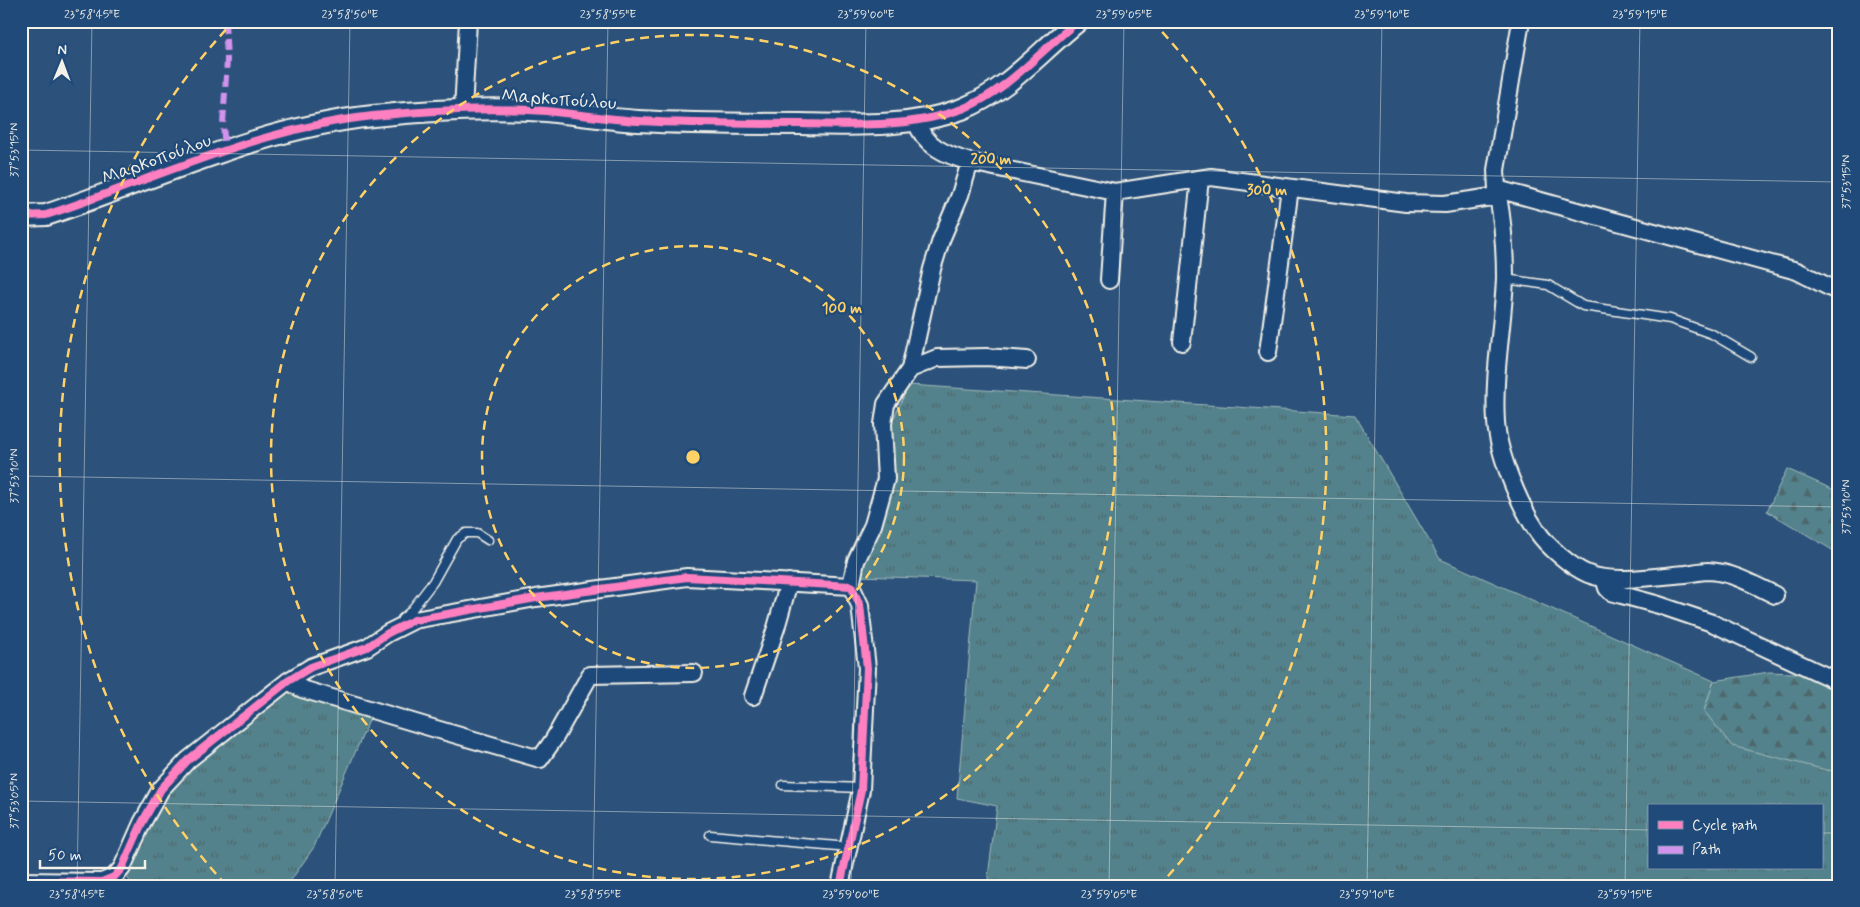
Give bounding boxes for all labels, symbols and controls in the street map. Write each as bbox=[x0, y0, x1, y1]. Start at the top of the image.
text: 23°58'45"E bbox=[64, 7, 120, 23]
text: 23°58'50"E bbox=[322, 7, 378, 23]
text: 23°58'55"E bbox=[580, 7, 636, 23]
text: 23°59'00"E bbox=[838, 7, 894, 23]
text: 23°59'05"E bbox=[1096, 7, 1152, 23]
text: 23°59'10"E bbox=[1354, 7, 1410, 23]
text: 23°59'15"E bbox=[1612, 7, 1668, 23]
north arrow bbox=[38, 38, 88, 88]
text: N bbox=[57, 41, 67, 59]
street label: Μαρκοπούλου bbox=[501, 83, 617, 116]
text: 37°53'15"N bbox=[7, 123, 23, 177]
street label: Μαρκοπούλου bbox=[98, 128, 215, 191]
text: 200 m bbox=[971, 150, 1012, 170]
text: 37°53'15"N bbox=[1839, 155, 1855, 209]
text: 300 m bbox=[1247, 181, 1287, 201]
text: 100 m bbox=[822, 299, 862, 319]
centre of rings bbox=[684, 448, 702, 466]
text: 37°53'10"N bbox=[7, 449, 23, 503]
text: 37°53'10"N bbox=[1839, 480, 1855, 534]
text: 37°53'05"N bbox=[7, 773, 23, 829]
legend bbox=[1648, 804, 1822, 870]
text: Cycle path bbox=[1692, 816, 1757, 836]
scale bar bbox=[40, 837, 145, 869]
text: Path bbox=[1692, 840, 1721, 860]
text: 50 m bbox=[48, 846, 82, 866]
text: 23°58'45"E bbox=[49, 887, 105, 903]
text: 23°58'50"E bbox=[307, 887, 363, 903]
text: 23°58'55"E bbox=[565, 887, 621, 903]
text: 23°59'00"E bbox=[823, 887, 879, 903]
text: 23°59'05"E bbox=[1081, 887, 1137, 903]
text: 23°59'10"E bbox=[1339, 887, 1395, 903]
text: 23°59'15"E bbox=[1597, 887, 1653, 903]

